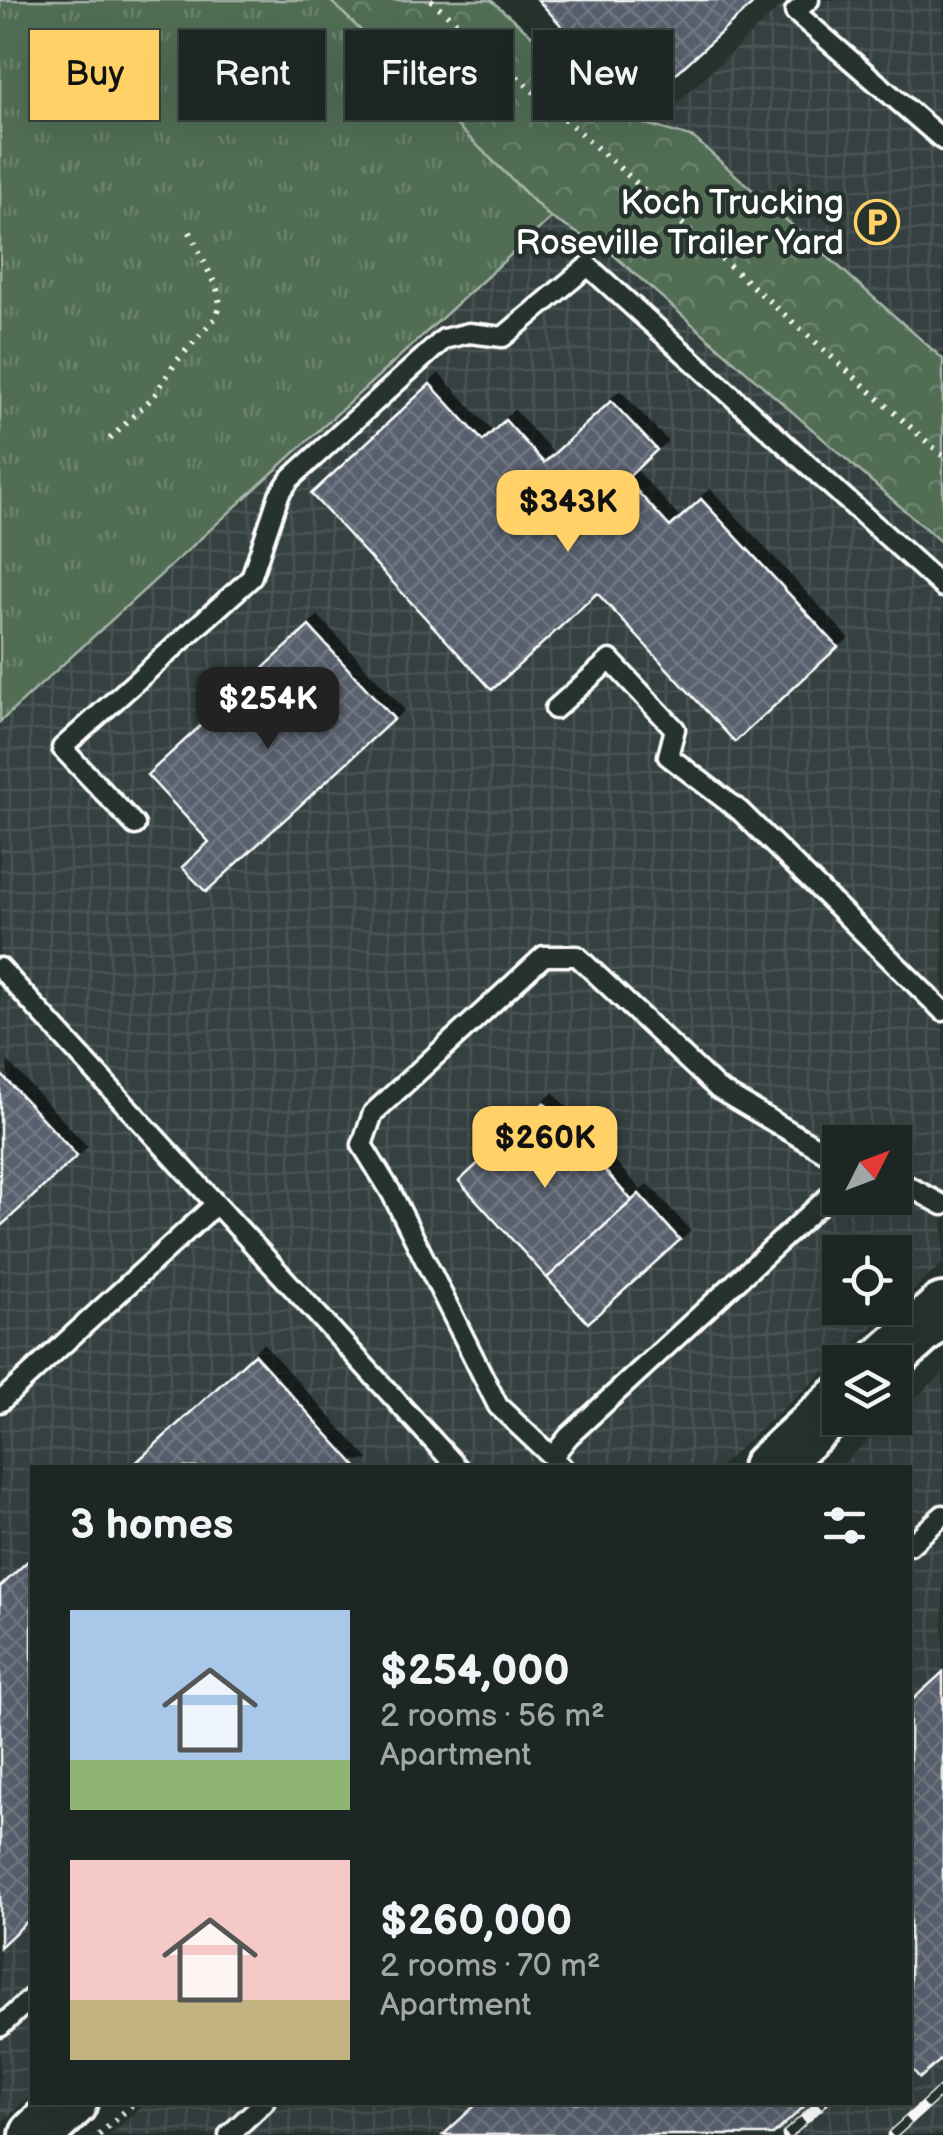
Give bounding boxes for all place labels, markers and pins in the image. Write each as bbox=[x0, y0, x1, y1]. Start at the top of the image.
place label: Koch Trucking Roseville Trailer Yard bbox=[515, 182, 844, 265]
parking icon: Koch Trucking Roseville Trailer Yard bbox=[854, 199, 900, 245]
pin: $343K bbox=[498, 470, 638, 555]
pin: $254K bbox=[198, 667, 338, 752]
pin: $260K bbox=[475, 1106, 615, 1191]

